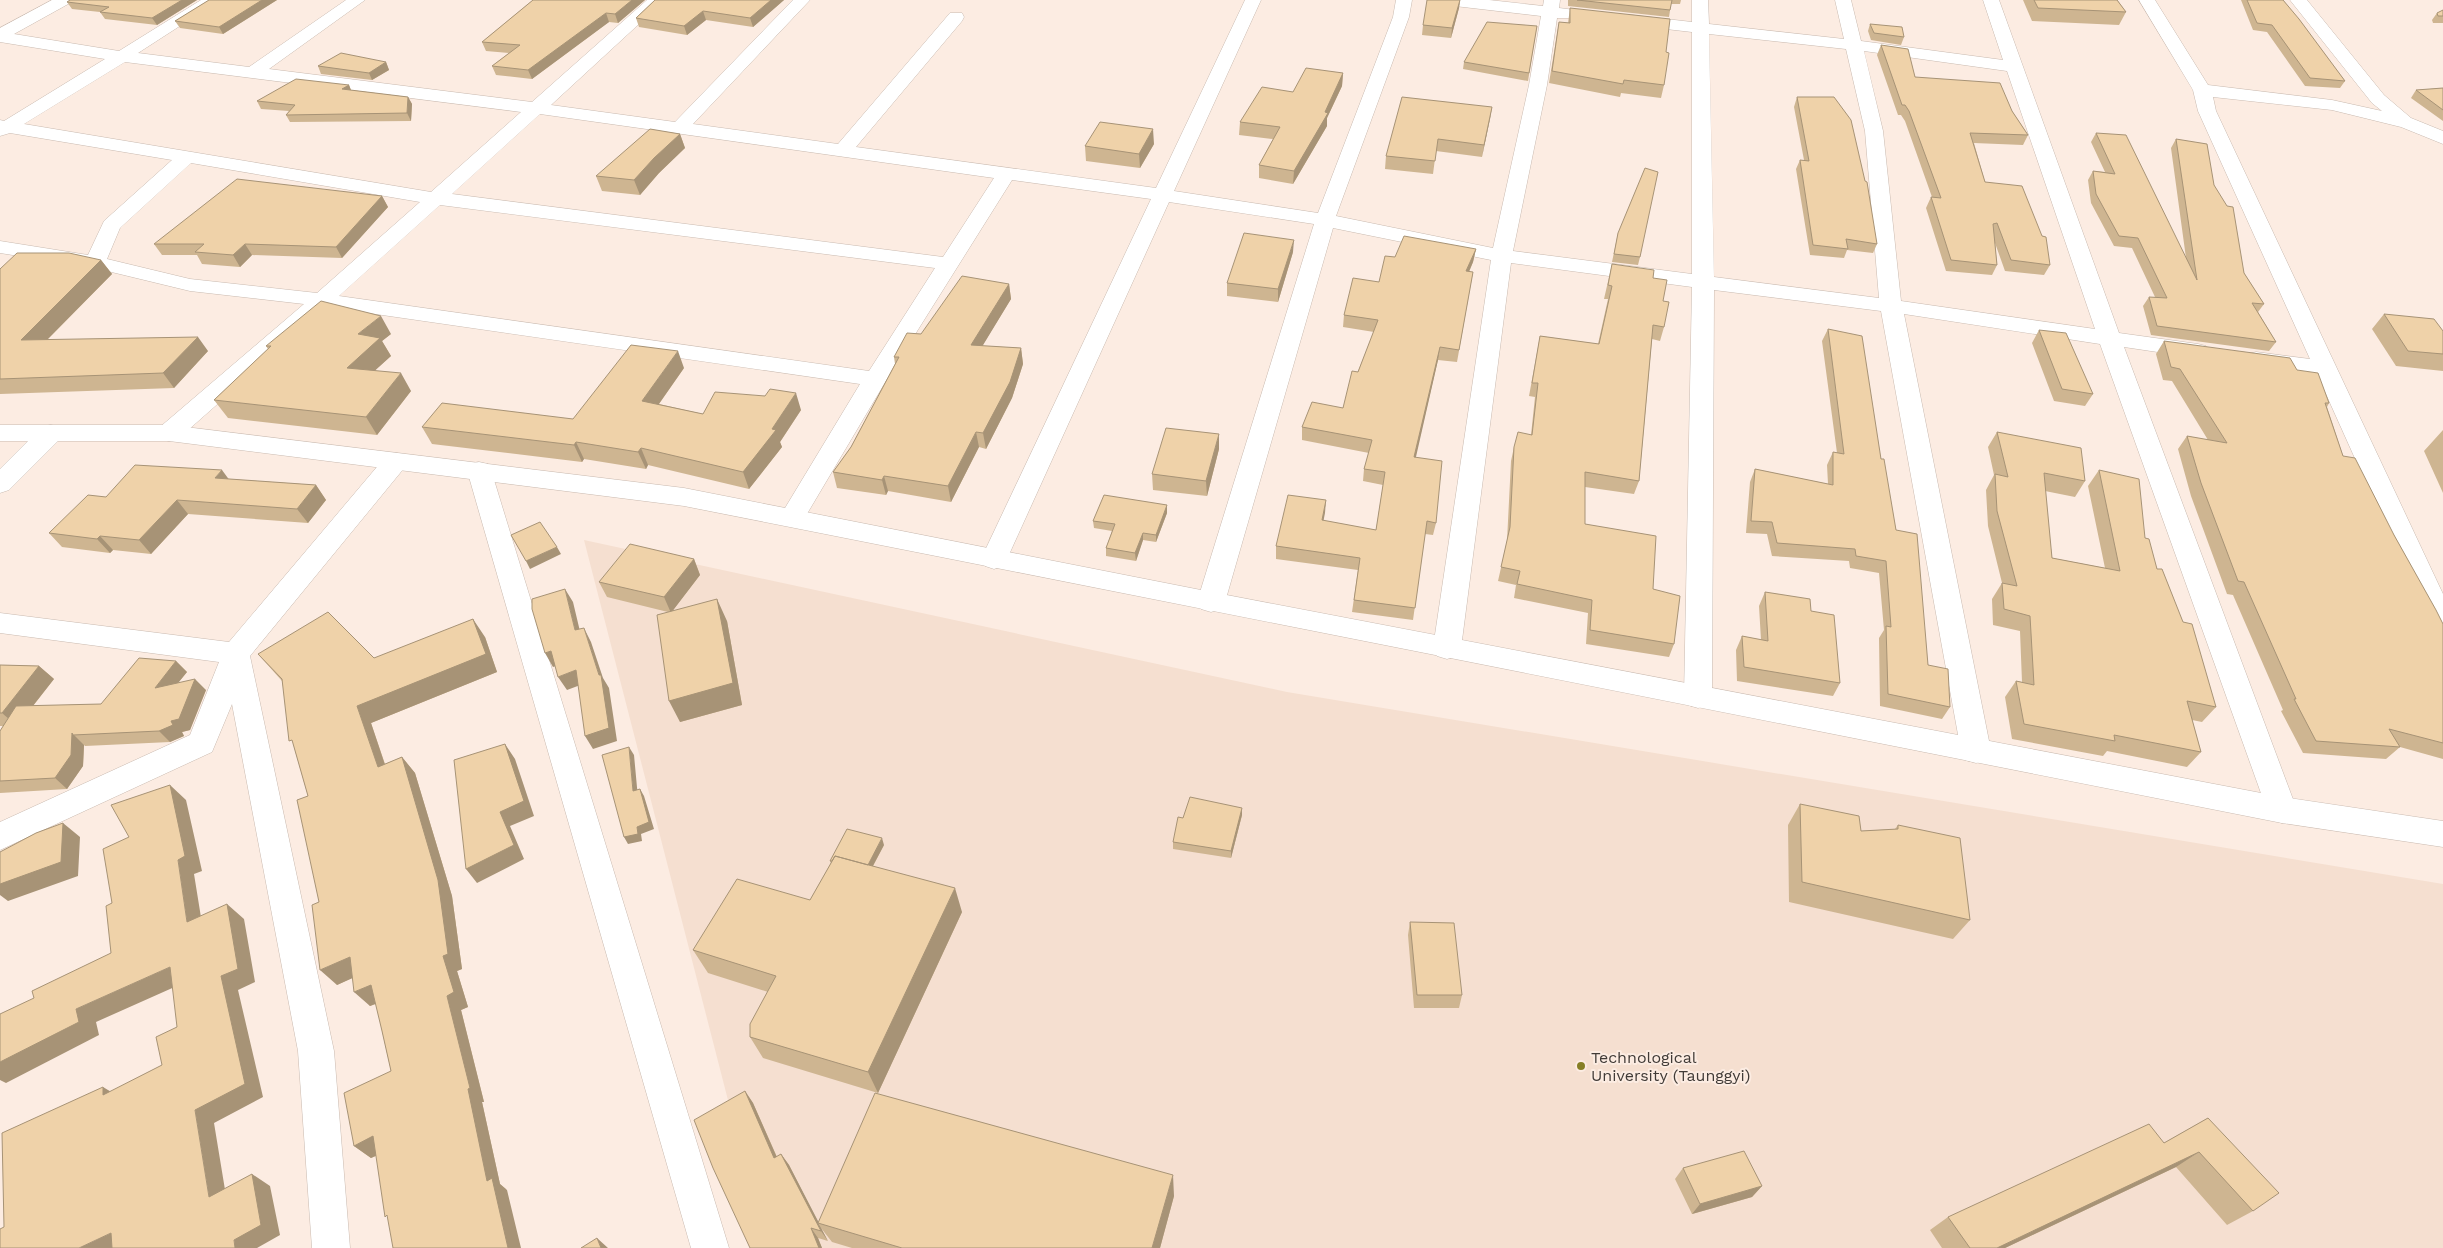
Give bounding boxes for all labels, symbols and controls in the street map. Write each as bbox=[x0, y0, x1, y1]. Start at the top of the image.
place label: Technological University (Taunggyi) bbox=[1591, 1048, 1750, 1085]
marker: Technological University (Taunggyi) bbox=[1575, 1060, 1587, 1072]

